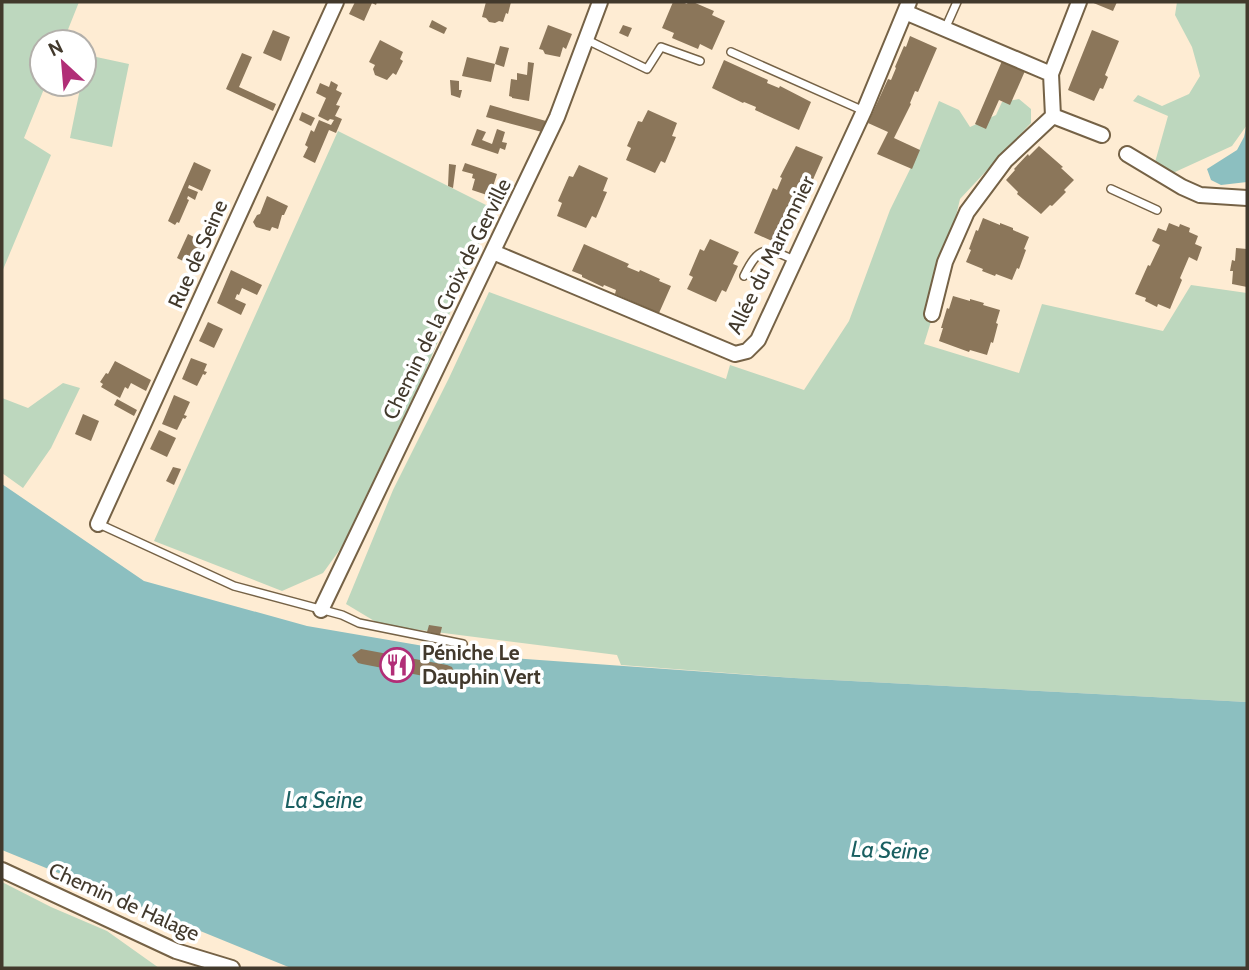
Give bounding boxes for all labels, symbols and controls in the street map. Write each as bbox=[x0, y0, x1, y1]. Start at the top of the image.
north arrow bbox=[28, 28, 98, 98]
text: N bbox=[45, 35, 67, 61]
street label: Allée du Marronnier bbox=[721, 171, 820, 338]
street label: Chemin de la Croix de Gerville bbox=[377, 174, 516, 423]
street label: Rue de Seine bbox=[163, 196, 233, 312]
place label: Péniche Le Dauphin Vert bbox=[422, 640, 541, 689]
restaurant icon: Péniche Le Dauphin Vert bbox=[378, 646, 416, 684]
water label: La Seine bbox=[285, 786, 363, 814]
water label: La Seine bbox=[851, 835, 929, 865]
street label: Chemin de Halage bbox=[45, 857, 204, 946]

